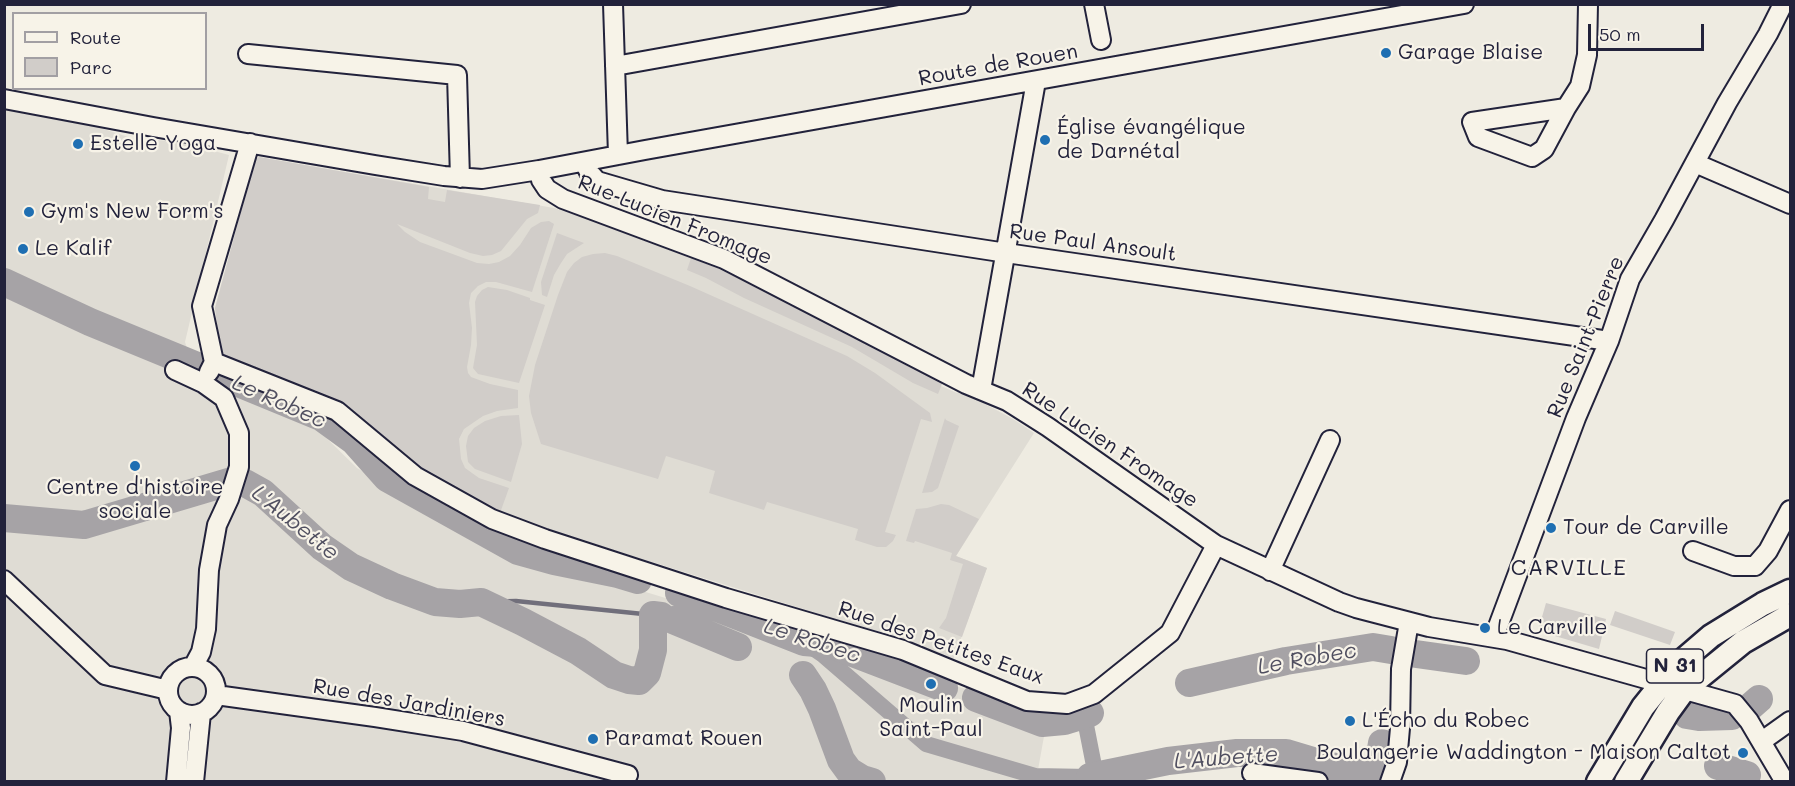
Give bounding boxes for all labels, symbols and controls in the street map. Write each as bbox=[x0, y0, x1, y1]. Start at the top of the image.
legend bbox=[12, 12, 207, 90]
scale bar bbox=[1591, 12, 1706, 50]
text: 50 m bbox=[1599, 22, 1641, 46]
text: Route bbox=[70, 25, 121, 49]
street label: Route de Rouen bbox=[916, 39, 1080, 91]
place label: Garage Blaise bbox=[1398, 40, 1543, 66]
marker: Garage Blaise bbox=[1379, 46, 1393, 60]
text: Parc bbox=[70, 55, 112, 79]
place label: Église évangélique de Darnétal bbox=[1057, 115, 1246, 165]
place label: Estelle Yoga bbox=[90, 131, 216, 157]
marker: Église évangélique de Darnétal bbox=[1038, 133, 1052, 147]
marker: Estelle Yoga bbox=[71, 137, 85, 151]
street label: Rue Lucien Fromage bbox=[574, 170, 776, 270]
place label: Gym's New Form's bbox=[41, 199, 224, 225]
marker: Gym's New Form's bbox=[22, 205, 36, 219]
street label: Rue Paul Ansoult bbox=[1008, 219, 1178, 267]
place label: Le Kalif bbox=[35, 236, 111, 262]
marker: Le Kalif bbox=[16, 242, 30, 256]
street label: Rue Saint-Pierre bbox=[1542, 253, 1630, 421]
water label: Le Robec bbox=[228, 370, 330, 434]
street label: Rue Lucien Fromage bbox=[1017, 377, 1203, 513]
marker: Centre d'histoire sociale bbox=[128, 459, 142, 473]
place label: Centre d'histoire sociale bbox=[46, 475, 224, 525]
water label: L'Aubette bbox=[246, 480, 344, 566]
place label: Tour de Carville bbox=[1563, 515, 1729, 541]
marker: Tour de Carville bbox=[1544, 521, 1558, 535]
district label: CARVILLE bbox=[1511, 555, 1627, 581]
street label: Rue des Petites Eaux bbox=[835, 596, 1047, 690]
water label: Le Robec bbox=[760, 613, 864, 669]
place label: Le Carville bbox=[1497, 615, 1607, 641]
marker: Le Carville bbox=[1478, 621, 1492, 635]
water label: Le Robec bbox=[1255, 637, 1359, 681]
road number: N 31 bbox=[1646, 649, 1704, 683]
street label: Rue des Jardiniers bbox=[311, 674, 507, 732]
marker: Moulin Saint-Paul bbox=[924, 677, 938, 691]
place label: Moulin Saint-Paul bbox=[879, 693, 983, 743]
place label: L'Écho du Robec bbox=[1362, 708, 1529, 734]
marker: L'Écho du Robec bbox=[1343, 714, 1357, 728]
place label: Paramat Rouen bbox=[605, 726, 762, 752]
marker: Paramat Rouen bbox=[586, 732, 600, 746]
place label: Boulangerie Waddington - Maison Caltot bbox=[1317, 740, 1731, 766]
water label: L'Aubette bbox=[1173, 741, 1279, 775]
marker: Boulangerie Waddington - Maison Caltot bbox=[1736, 746, 1750, 760]

